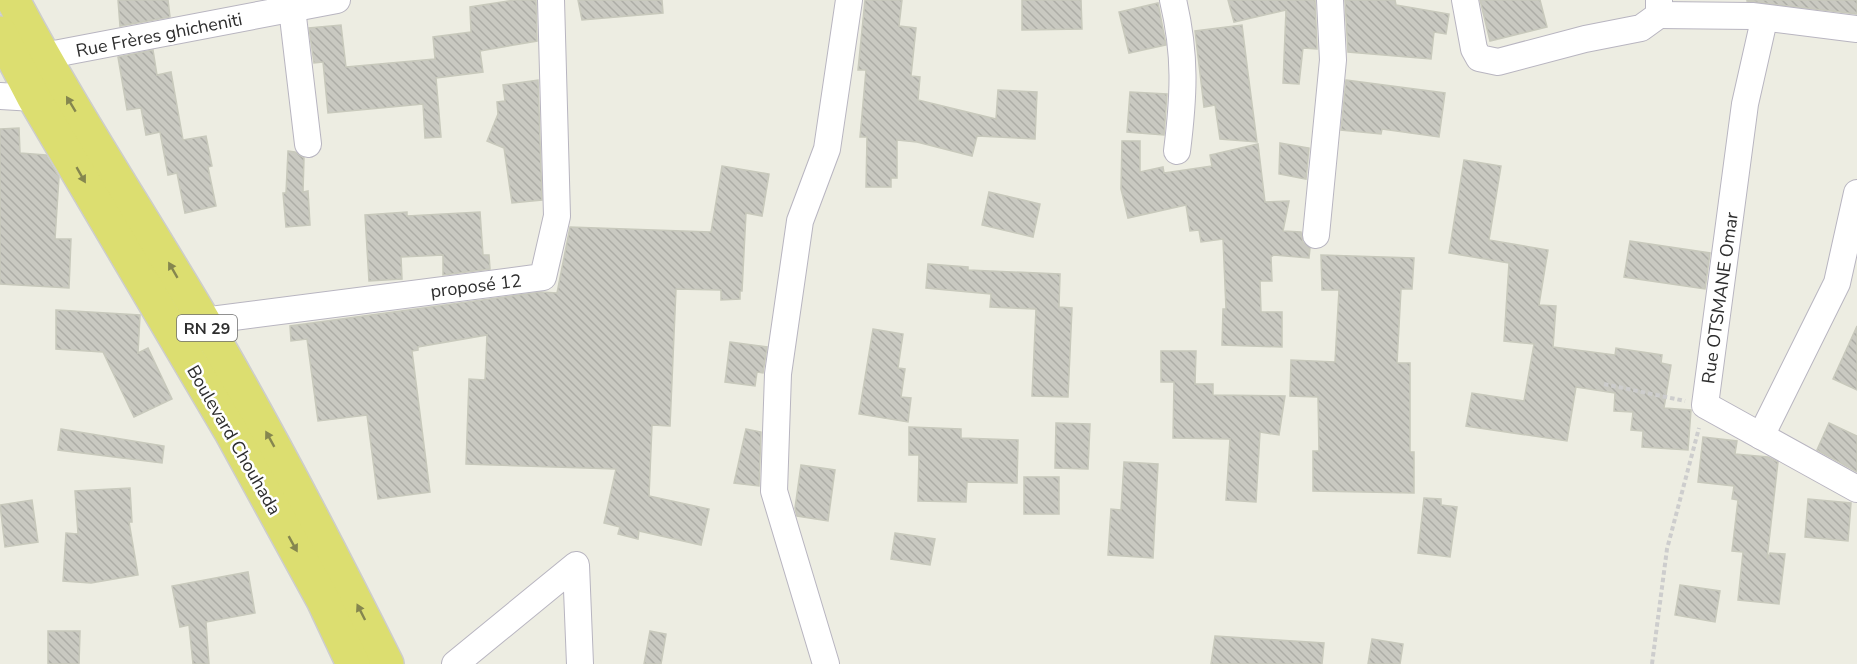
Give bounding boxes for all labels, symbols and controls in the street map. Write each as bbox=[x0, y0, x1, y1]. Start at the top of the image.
street label: Rue Frères ghicheniti bbox=[74, 7, 244, 63]
one-way arrow bbox=[66, 95, 76, 112]
one-way arrow bbox=[75, 167, 86, 183]
street label: Rue OTSMANE Omar bbox=[1696, 210, 1744, 385]
one-way arrow bbox=[168, 262, 179, 278]
street label: proposé 12 bbox=[429, 268, 523, 304]
road number: RN 29 bbox=[177, 315, 237, 341]
street label: Boulevard Chouhada bbox=[181, 361, 287, 519]
one-way arrow bbox=[265, 430, 275, 447]
one-way arrow bbox=[288, 536, 298, 553]
one-way arrow bbox=[356, 603, 366, 620]

